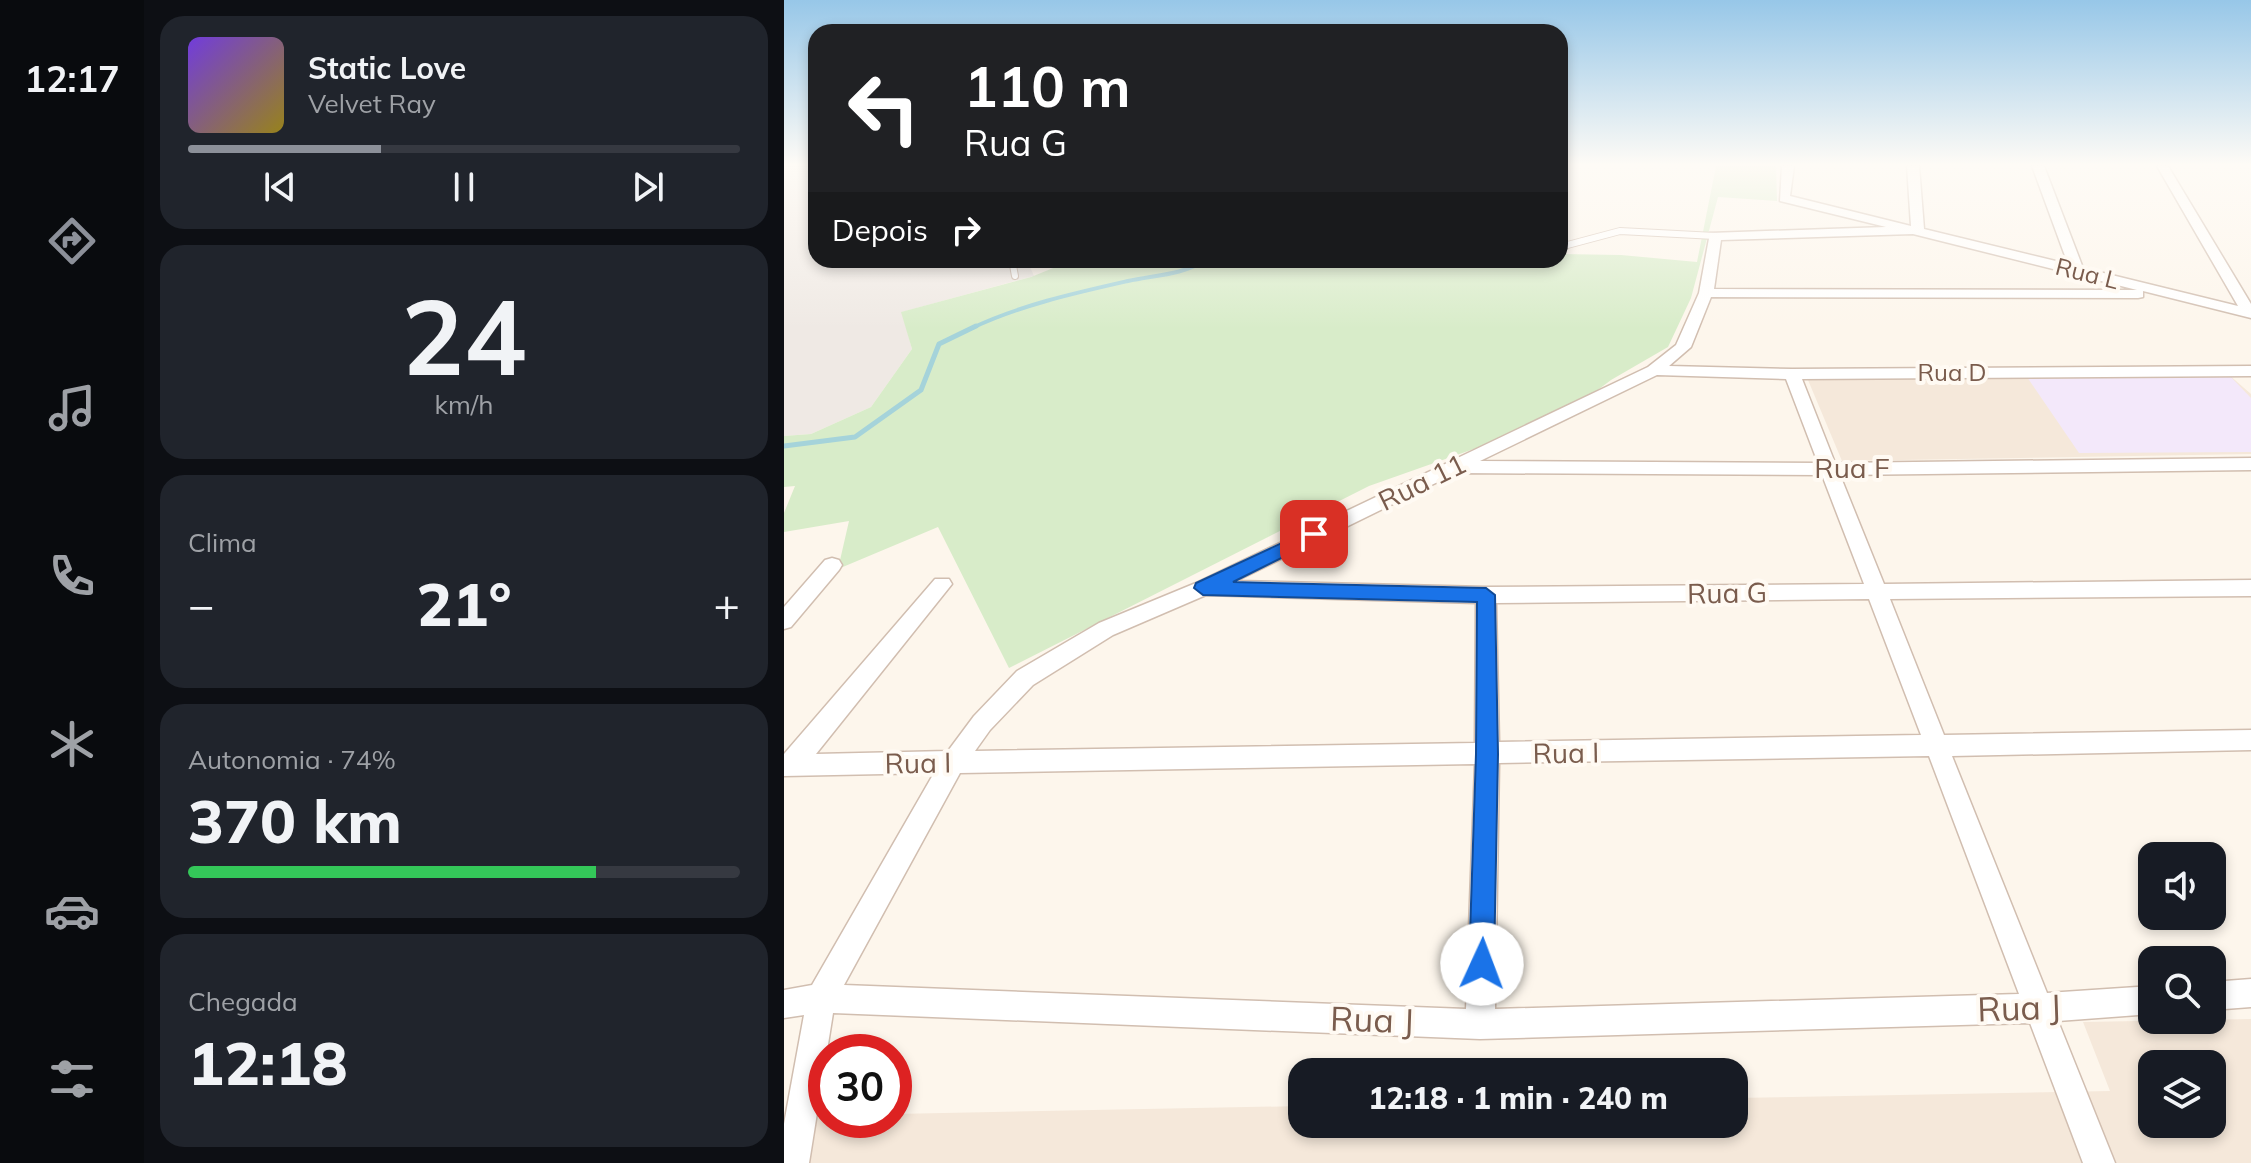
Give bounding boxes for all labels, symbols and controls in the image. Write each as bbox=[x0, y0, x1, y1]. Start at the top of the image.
text: Static Love bbox=[308, 49, 466, 87]
text: 110 m bbox=[964, 51, 1131, 121]
text: 12:17 bbox=[24, 56, 120, 101]
icon: left bbox=[832, 56, 936, 160]
text: Velvet Ray bbox=[308, 87, 436, 120]
text: Rua G bbox=[964, 120, 1067, 165]
icon: previous bbox=[258, 165, 302, 209]
icon: pause bbox=[442, 165, 486, 209]
icon: next bbox=[626, 165, 670, 209]
icon: right bbox=[944, 208, 988, 252]
text: Depois bbox=[832, 211, 928, 249]
icon: directions bbox=[44, 213, 100, 269]
street label: Rua L bbox=[2052, 251, 2122, 295]
text: 24 bbox=[402, 270, 526, 401]
street label: Rua D bbox=[1917, 357, 1987, 387]
icon: music bbox=[44, 380, 100, 436]
text: km/h bbox=[435, 388, 493, 421]
street label: Rua 11 bbox=[1372, 445, 1471, 518]
street label: Rua F bbox=[1814, 450, 1890, 485]
pin bbox=[1280, 500, 1348, 568]
icon: arrive bbox=[1292, 512, 1336, 556]
text: Clima bbox=[188, 526, 257, 559]
icon: phone bbox=[44, 548, 100, 604]
text: 21° bbox=[416, 566, 512, 641]
street label: Rua G bbox=[1687, 574, 1767, 611]
text: − bbox=[188, 577, 214, 632]
text: + bbox=[714, 577, 740, 632]
icon: climate bbox=[44, 716, 100, 772]
street label: Rua I bbox=[1532, 734, 1600, 771]
text: Autonomia · 74% bbox=[188, 743, 396, 776]
street label: Rua I bbox=[884, 744, 952, 781]
text: 370 km bbox=[188, 783, 402, 858]
map controls bbox=[2138, 842, 2226, 1138]
button: sound bbox=[2138, 842, 2226, 930]
icon: car bbox=[44, 883, 100, 939]
position arrow bbox=[1440, 922, 1524, 1006]
button: search bbox=[2138, 946, 2226, 1034]
text: Chegada bbox=[188, 985, 298, 1018]
street label: Rua J bbox=[1976, 985, 2062, 1030]
street label: Rua J bbox=[1329, 997, 1415, 1042]
text: 12:18 bbox=[188, 1025, 348, 1100]
speed limit sign: 30 bbox=[808, 1034, 912, 1138]
button: layers bbox=[2138, 1050, 2226, 1138]
icon: filters bbox=[44, 1051, 100, 1107]
text: 12:18 · 1 min · 240 m bbox=[1368, 1079, 1668, 1117]

